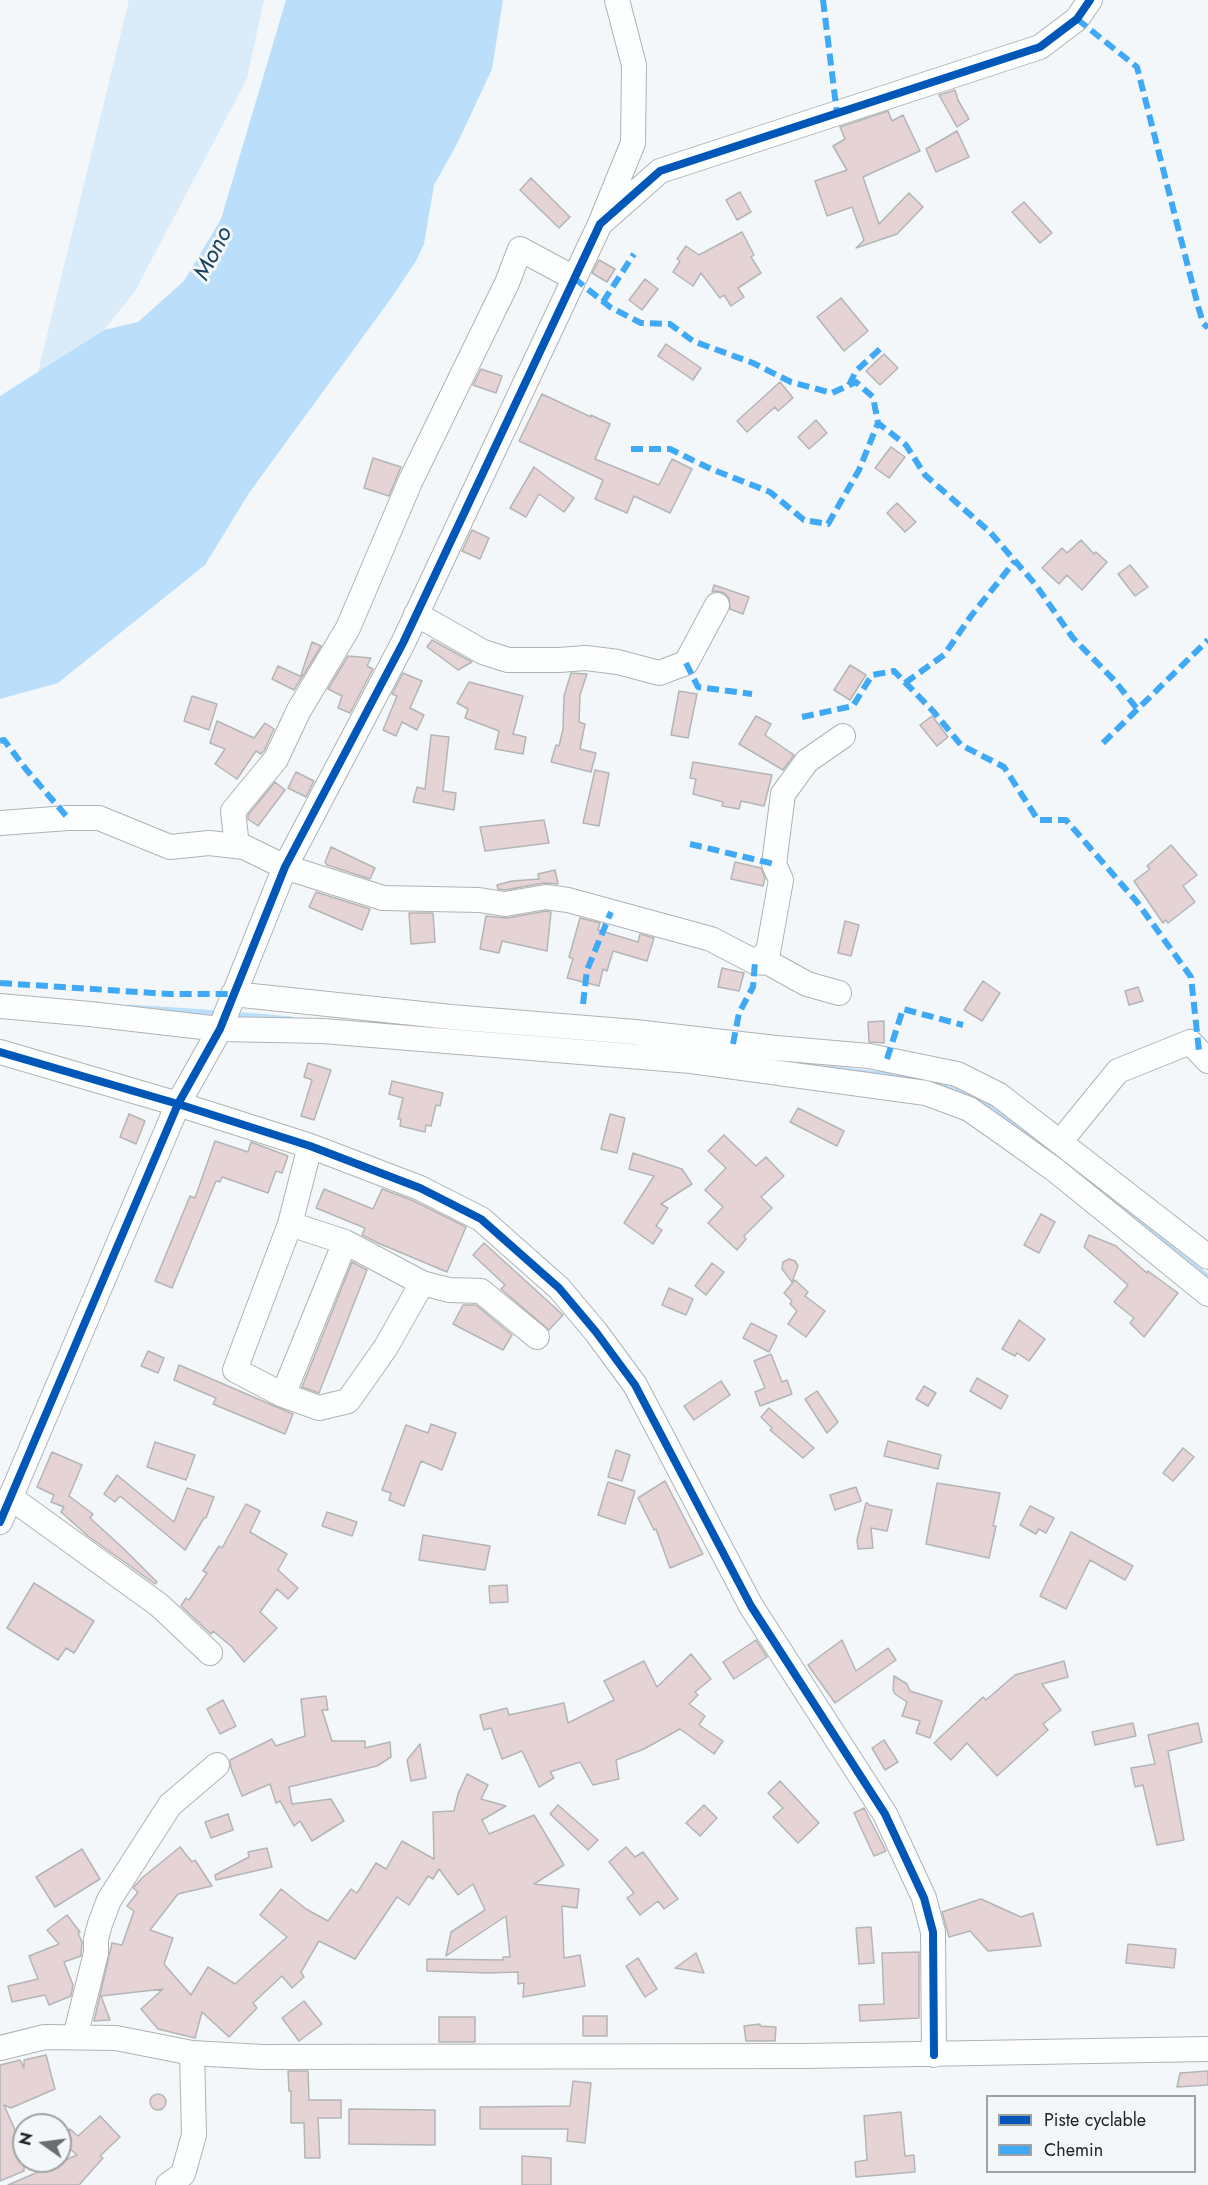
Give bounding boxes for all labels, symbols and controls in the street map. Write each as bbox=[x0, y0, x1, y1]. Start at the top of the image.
water label: Mono bbox=[188, 222, 240, 286]
legend bbox=[986, 2095, 1196, 2173]
text: Piste cyclable bbox=[1044, 2107, 1146, 2133]
north arrow bbox=[12, 2113, 72, 2173]
text: N bbox=[13, 2130, 39, 2148]
text: Chemin bbox=[1044, 2137, 1103, 2163]

